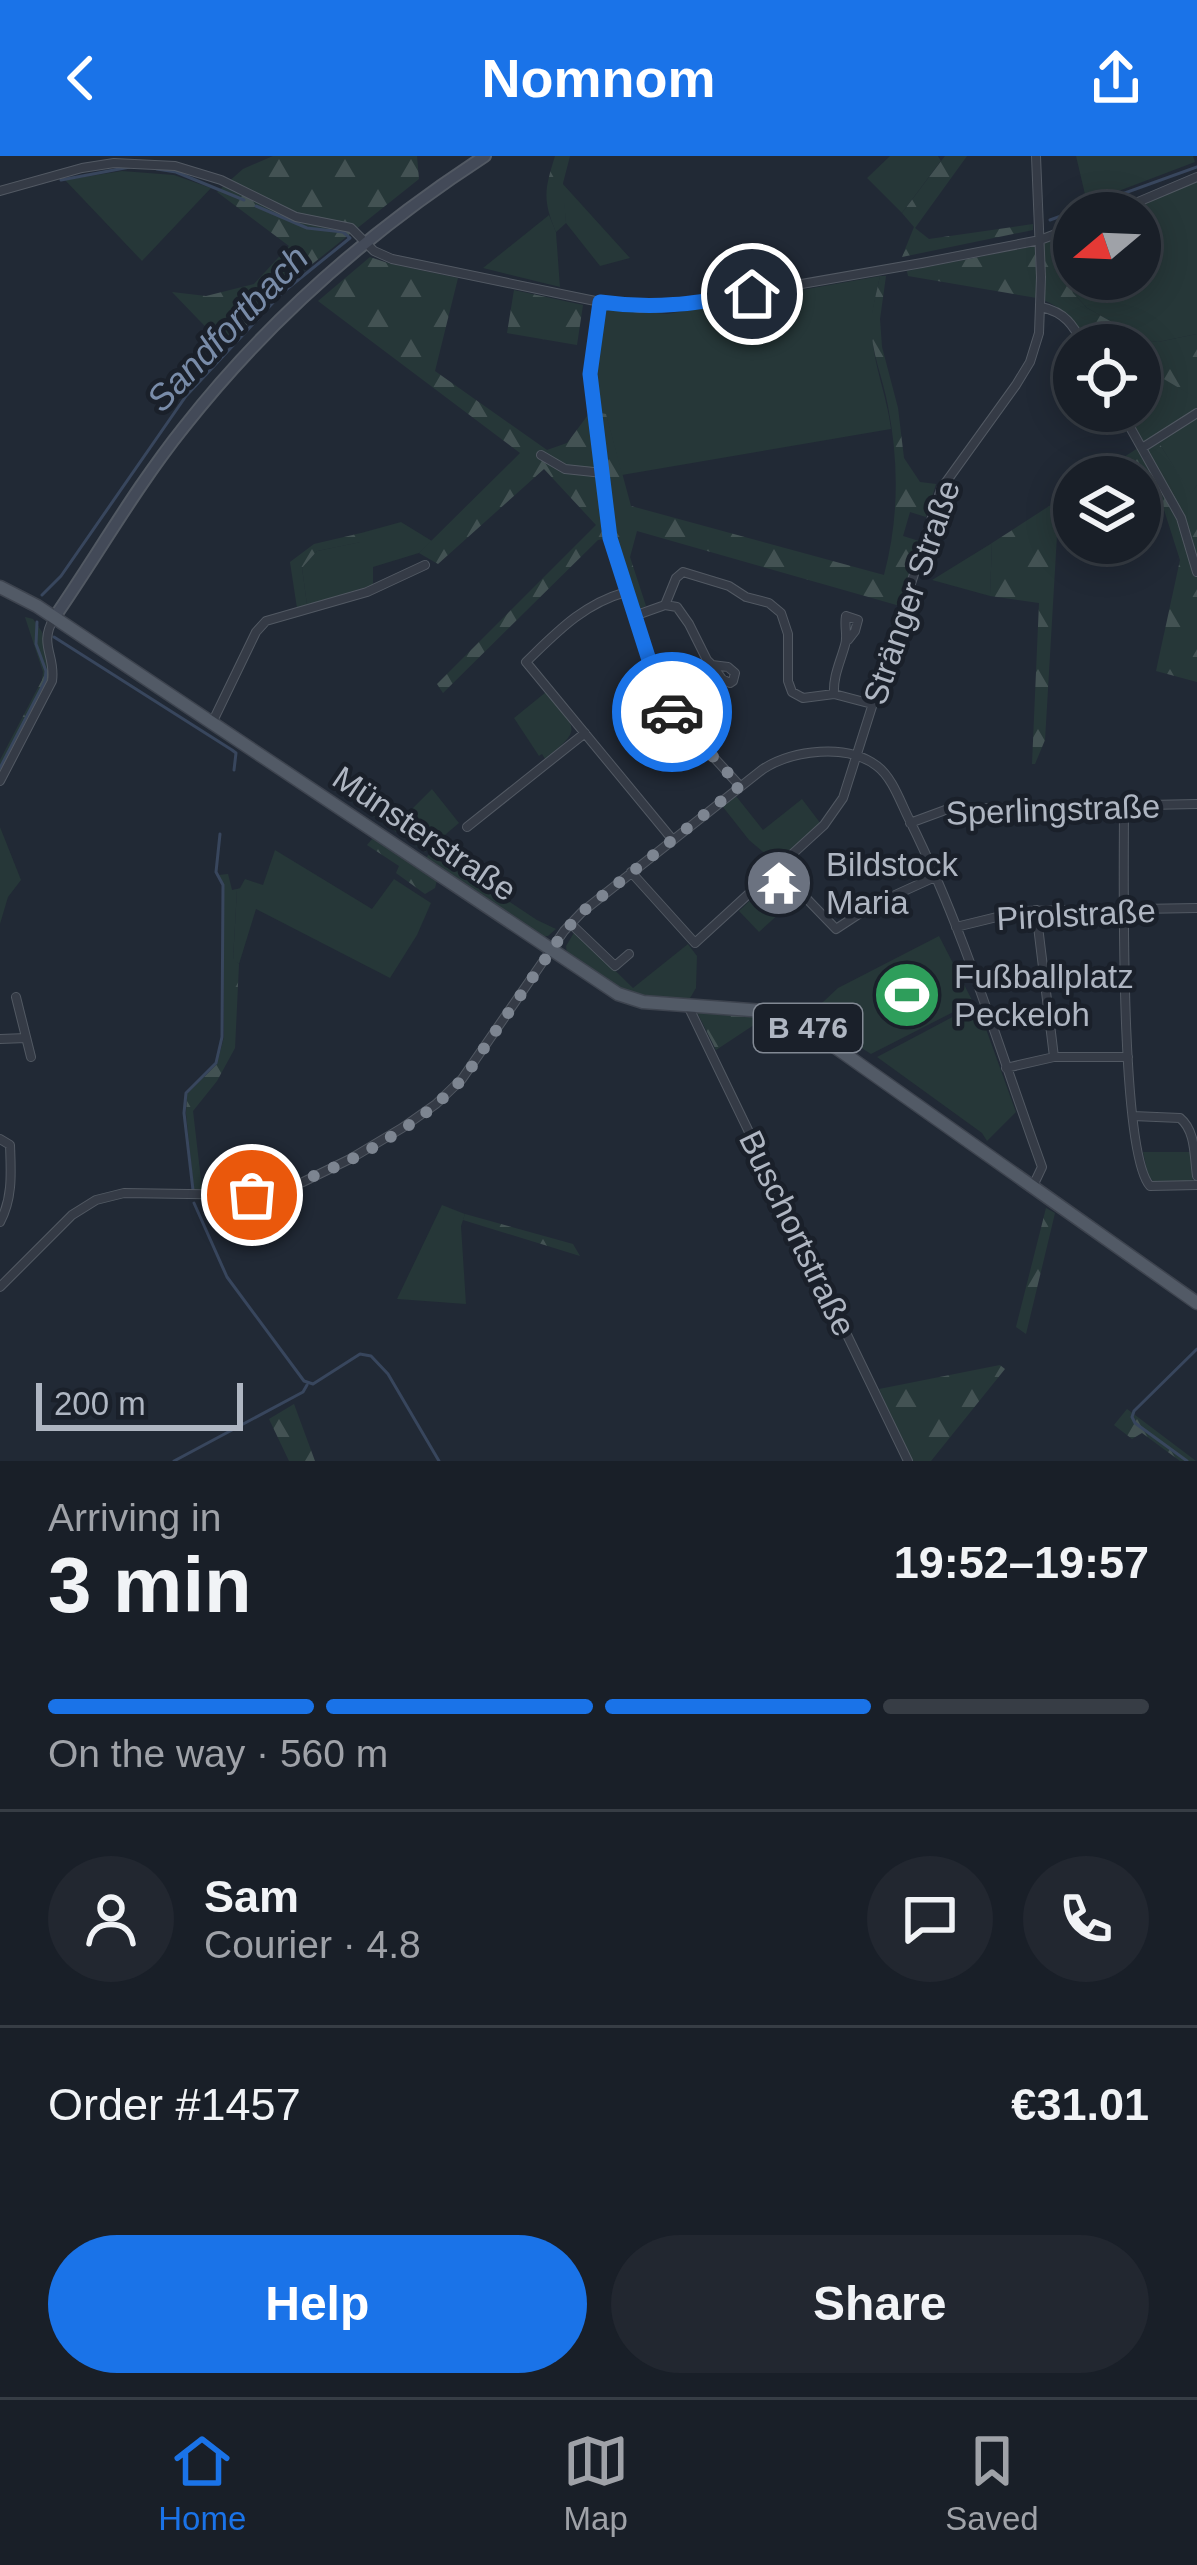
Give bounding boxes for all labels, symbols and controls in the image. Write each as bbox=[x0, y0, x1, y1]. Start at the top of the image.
icon: back bbox=[48, 45, 114, 111]
icon: share bbox=[1083, 45, 1149, 111]
text: Nomnom bbox=[482, 48, 715, 108]
north arrow bbox=[1053, 192, 1161, 300]
map controls bbox=[1053, 192, 1161, 564]
water label: Sandfortbach bbox=[138, 237, 316, 420]
pin bbox=[701, 243, 803, 345]
icon: home bbox=[719, 261, 785, 327]
button: locate bbox=[1053, 324, 1161, 432]
button: layers bbox=[1053, 456, 1161, 564]
street label: Stränger Straße bbox=[856, 475, 967, 709]
courier bbox=[612, 652, 732, 772]
icon: car bbox=[639, 679, 705, 745]
street label: Münsterstraße bbox=[326, 759, 523, 908]
street label: Sperlingstraße bbox=[945, 787, 1161, 832]
place label: Bildstock Maria bbox=[826, 846, 959, 921]
temple icon: Bildstock Maria bbox=[744, 848, 814, 918]
street label: Pirolstraße bbox=[995, 892, 1157, 937]
place label: Fußballplatz Peckeloh bbox=[954, 958, 1134, 1033]
sports icon: Fußballplatz Peckeloh bbox=[872, 960, 942, 1030]
road number: B 476 bbox=[754, 1004, 862, 1052]
street label: Buschortstraße bbox=[732, 1125, 863, 1342]
pin bbox=[201, 1144, 303, 1246]
icon: bag bbox=[219, 1162, 285, 1228]
scale bar bbox=[36, 1377, 243, 1430]
text: 200 m bbox=[54, 1385, 146, 1422]
text: Arriving in bbox=[48, 1496, 221, 1539]
text: 19:52–19:57 bbox=[894, 1537, 1149, 1588]
text: 3 min bbox=[48, 1541, 252, 1629]
text: On the way · 560 m bbox=[48, 1732, 388, 1775]
button: person bbox=[48, 1856, 174, 1982]
button: chat bbox=[867, 1856, 993, 1982]
button: phone bbox=[1023, 1856, 1149, 1982]
text: Sam bbox=[204, 1871, 299, 1922]
text: Courier · 4.8 bbox=[204, 1923, 421, 1966]
text: Order #1457 bbox=[48, 2079, 301, 2130]
text: €31.01 bbox=[1011, 2079, 1149, 2130]
button: Help bbox=[48, 2235, 587, 2373]
button: Share bbox=[611, 2235, 1149, 2373]
tab: Home bbox=[158, 2428, 246, 2538]
tab: Map bbox=[563, 2428, 629, 2538]
tab: Saved bbox=[945, 2428, 1039, 2538]

